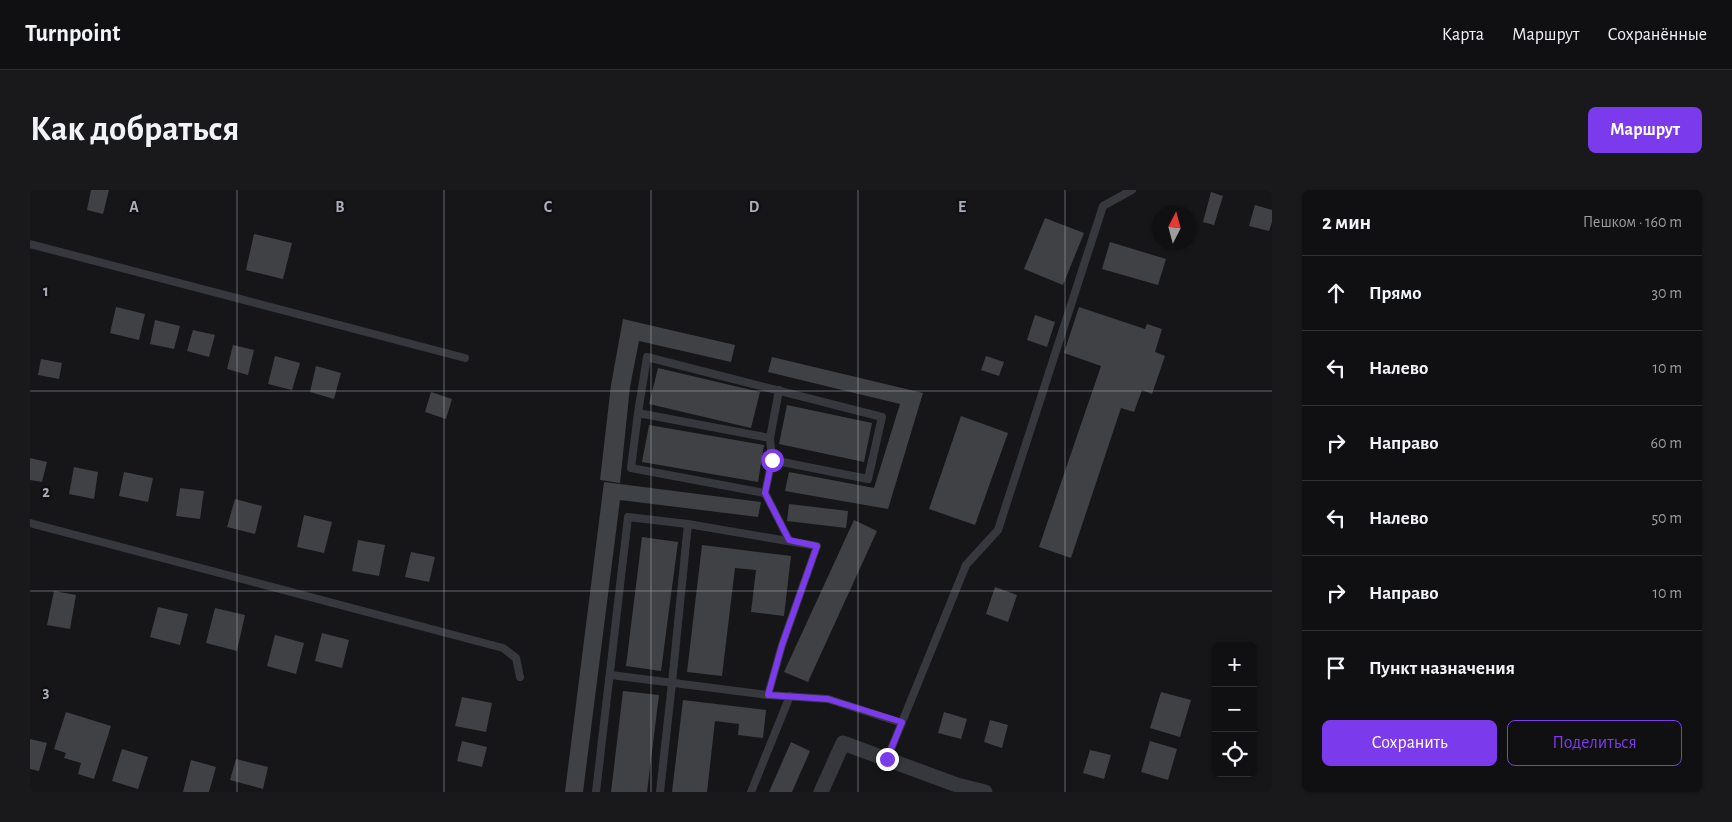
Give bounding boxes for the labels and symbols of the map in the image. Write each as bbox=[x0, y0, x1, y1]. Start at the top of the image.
text: A bbox=[129, 199, 139, 215]
text: B bbox=[335, 199, 345, 215]
text: C bbox=[544, 199, 553, 215]
text: D bbox=[749, 199, 760, 215]
text: E bbox=[958, 199, 966, 215]
north arrow bbox=[1152, 205, 1197, 250]
text: 1 bbox=[43, 283, 49, 299]
route start bbox=[761, 449, 784, 472]
text: 2 bbox=[42, 484, 50, 500]
text: 3 bbox=[43, 684, 50, 700]
route end bbox=[876, 748, 899, 771]

